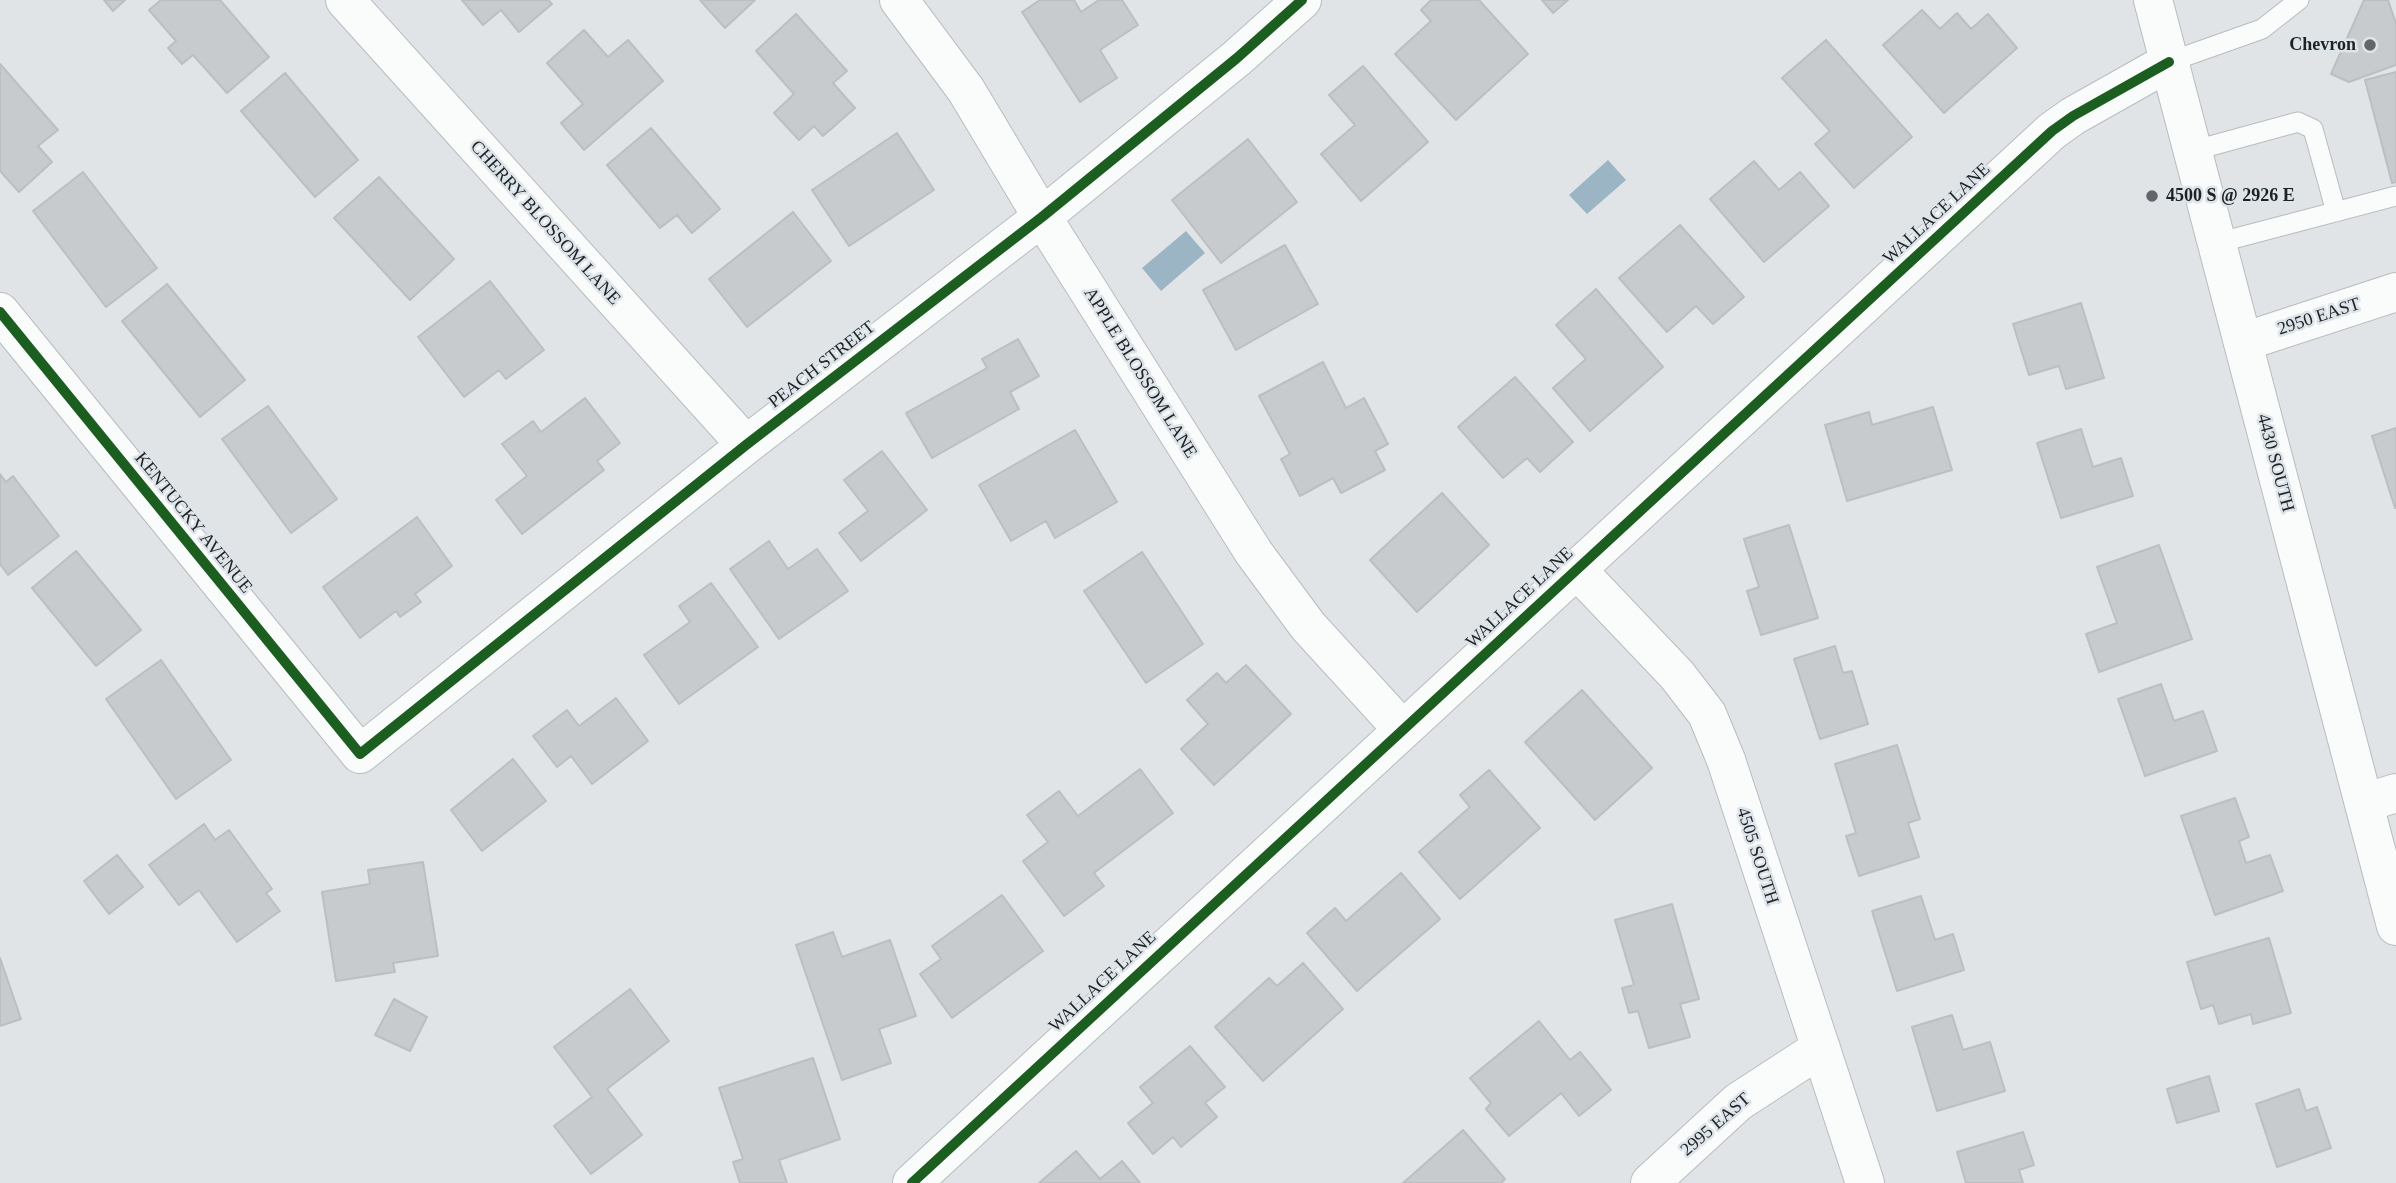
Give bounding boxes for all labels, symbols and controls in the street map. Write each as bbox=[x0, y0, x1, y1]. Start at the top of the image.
place label: Chevron bbox=[2289, 34, 2356, 56]
marker: Chevron bbox=[2362, 37, 2378, 53]
street label: CHERRY BLOSSOM LANE bbox=[465, 136, 625, 310]
street label: WALLACE LANE bbox=[1879, 159, 1995, 269]
place label: 4500 S @ 2926 E bbox=[2166, 185, 2295, 207]
marker: 4500 S @ 2926 E bbox=[2144, 188, 2160, 204]
street label: APPLE BLOSSOM LANE bbox=[1079, 284, 1201, 462]
street label: 2950 EAST bbox=[2275, 294, 2363, 340]
street label: PEACH STREET bbox=[764, 317, 880, 413]
street label: 4430 SOUTH bbox=[2252, 412, 2298, 514]
street label: KENTUCKY AVENUE bbox=[129, 448, 257, 598]
street label: WALLACE LANE bbox=[1462, 543, 1578, 653]
street label: 4505 SOUTH bbox=[1731, 805, 1783, 907]
street label: WALLACE LANE bbox=[1045, 927, 1161, 1037]
street label: 2995 EAST bbox=[1677, 1089, 1755, 1161]

